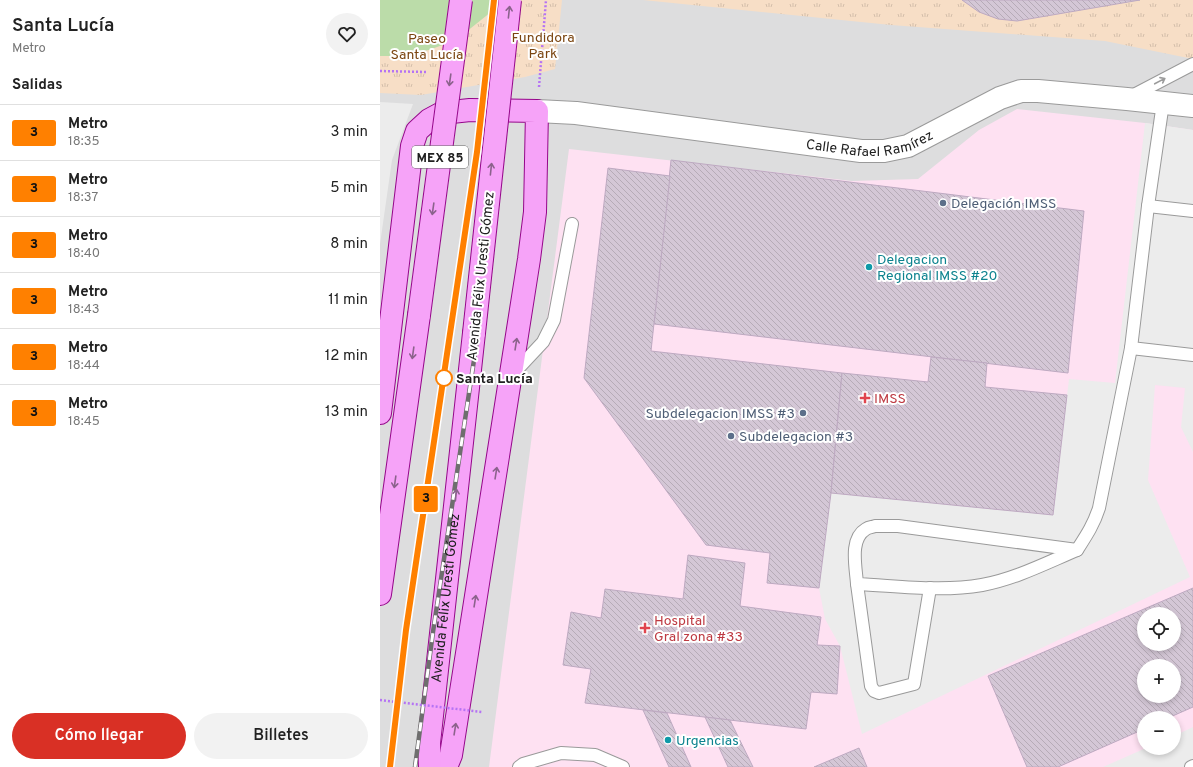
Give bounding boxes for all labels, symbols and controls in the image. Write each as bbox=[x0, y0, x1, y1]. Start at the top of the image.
one-way arrow bbox=[505, 5, 513, 18]
button: heart bbox=[326, 13, 368, 55]
text: Santa Lucía bbox=[12, 14, 114, 38]
park label: Fundidora Park bbox=[511, 30, 575, 63]
park label: Paseo Santa Lucía bbox=[391, 31, 463, 64]
text: Metro bbox=[12, 41, 46, 57]
one-way arrow bbox=[446, 73, 454, 86]
text: Salidas bbox=[12, 76, 63, 95]
one-way arrow bbox=[1154, 77, 1166, 84]
text: Metro bbox=[68, 115, 108, 134]
text: 3 min bbox=[330, 123, 368, 142]
text: 3 bbox=[30, 124, 38, 141]
street label: Calle Rafael Ramírez bbox=[805, 127, 936, 161]
text: 18:35 bbox=[68, 134, 100, 150]
road number: MEX 85 bbox=[412, 146, 468, 168]
one-way arrow bbox=[488, 163, 495, 176]
text: Metro bbox=[68, 171, 108, 190]
text: 5 min bbox=[330, 179, 368, 198]
text: 3 bbox=[30, 180, 38, 197]
text: 18:37 bbox=[68, 190, 98, 206]
street label: Avenida Félix Uresti Gómez bbox=[464, 191, 499, 362]
place label: Delegación IMSS bbox=[951, 196, 1056, 213]
marker: Delegación IMSS bbox=[938, 198, 948, 208]
one-way arrow bbox=[429, 202, 437, 215]
text: Metro bbox=[68, 227, 108, 246]
text: 8 min bbox=[330, 235, 368, 254]
text: 3 bbox=[30, 236, 38, 253]
text: 18:40 bbox=[68, 246, 100, 262]
place label: Delegacion Regional IMSS #20 bbox=[877, 252, 998, 285]
marker: Delegacion Regional IMSS #20 bbox=[864, 262, 874, 272]
text: Metro bbox=[68, 283, 108, 302]
text: 11 min bbox=[328, 291, 368, 310]
text: 3 bbox=[30, 292, 38, 309]
text: 18:43 bbox=[68, 302, 100, 318]
one-way arrow bbox=[512, 338, 520, 351]
text: Metro bbox=[68, 339, 108, 358]
one-way arrow bbox=[409, 346, 417, 359]
text: 12 min bbox=[325, 347, 368, 366]
text: 3 bbox=[30, 348, 38, 365]
text: 18:44 bbox=[68, 358, 100, 374]
marker: Santa Lucía bbox=[435, 369, 453, 387]
place label: Santa Lucía bbox=[456, 371, 533, 388]
place label: IMSS bbox=[874, 391, 906, 408]
marker: IMSS bbox=[859, 392, 871, 404]
text: Metro bbox=[68, 395, 108, 414]
text: 13 min bbox=[325, 403, 368, 422]
text: 3 bbox=[30, 404, 38, 421]
place label: Subdelegacion IMSS #3 bbox=[646, 406, 795, 423]
marker: Subdelegacion IMSS #3 bbox=[798, 408, 808, 418]
text: 18:45 bbox=[68, 414, 100, 430]
place label: Subdelegacion #3 bbox=[739, 429, 853, 446]
marker: Subdelegacion #3 bbox=[726, 431, 736, 441]
one-way arrow bbox=[492, 467, 500, 480]
one-way arrow bbox=[392, 475, 399, 488]
line badge: 3 bbox=[413, 486, 439, 512]
one-way arrow bbox=[453, 489, 460, 502]
text: 3 bbox=[422, 490, 430, 507]
street label: Avenida Félix Uresti Gómez bbox=[429, 513, 464, 684]
one-way arrow bbox=[471, 595, 479, 608]
map controls bbox=[1137, 607, 1181, 755]
button: locate bbox=[1137, 607, 1181, 651]
place label: Hospital Gral zona #33 bbox=[654, 613, 743, 646]
marker: Hospital Gral zona #33 bbox=[639, 622, 651, 634]
button: + bbox=[1137, 659, 1181, 703]
button: − bbox=[1137, 711, 1181, 755]
button: Cómo llegar bbox=[12, 713, 186, 759]
button: Billetes bbox=[194, 713, 368, 759]
one-way arrow bbox=[451, 723, 459, 736]
place label: Urgencias bbox=[676, 733, 739, 750]
marker: Urgencias bbox=[663, 735, 673, 745]

